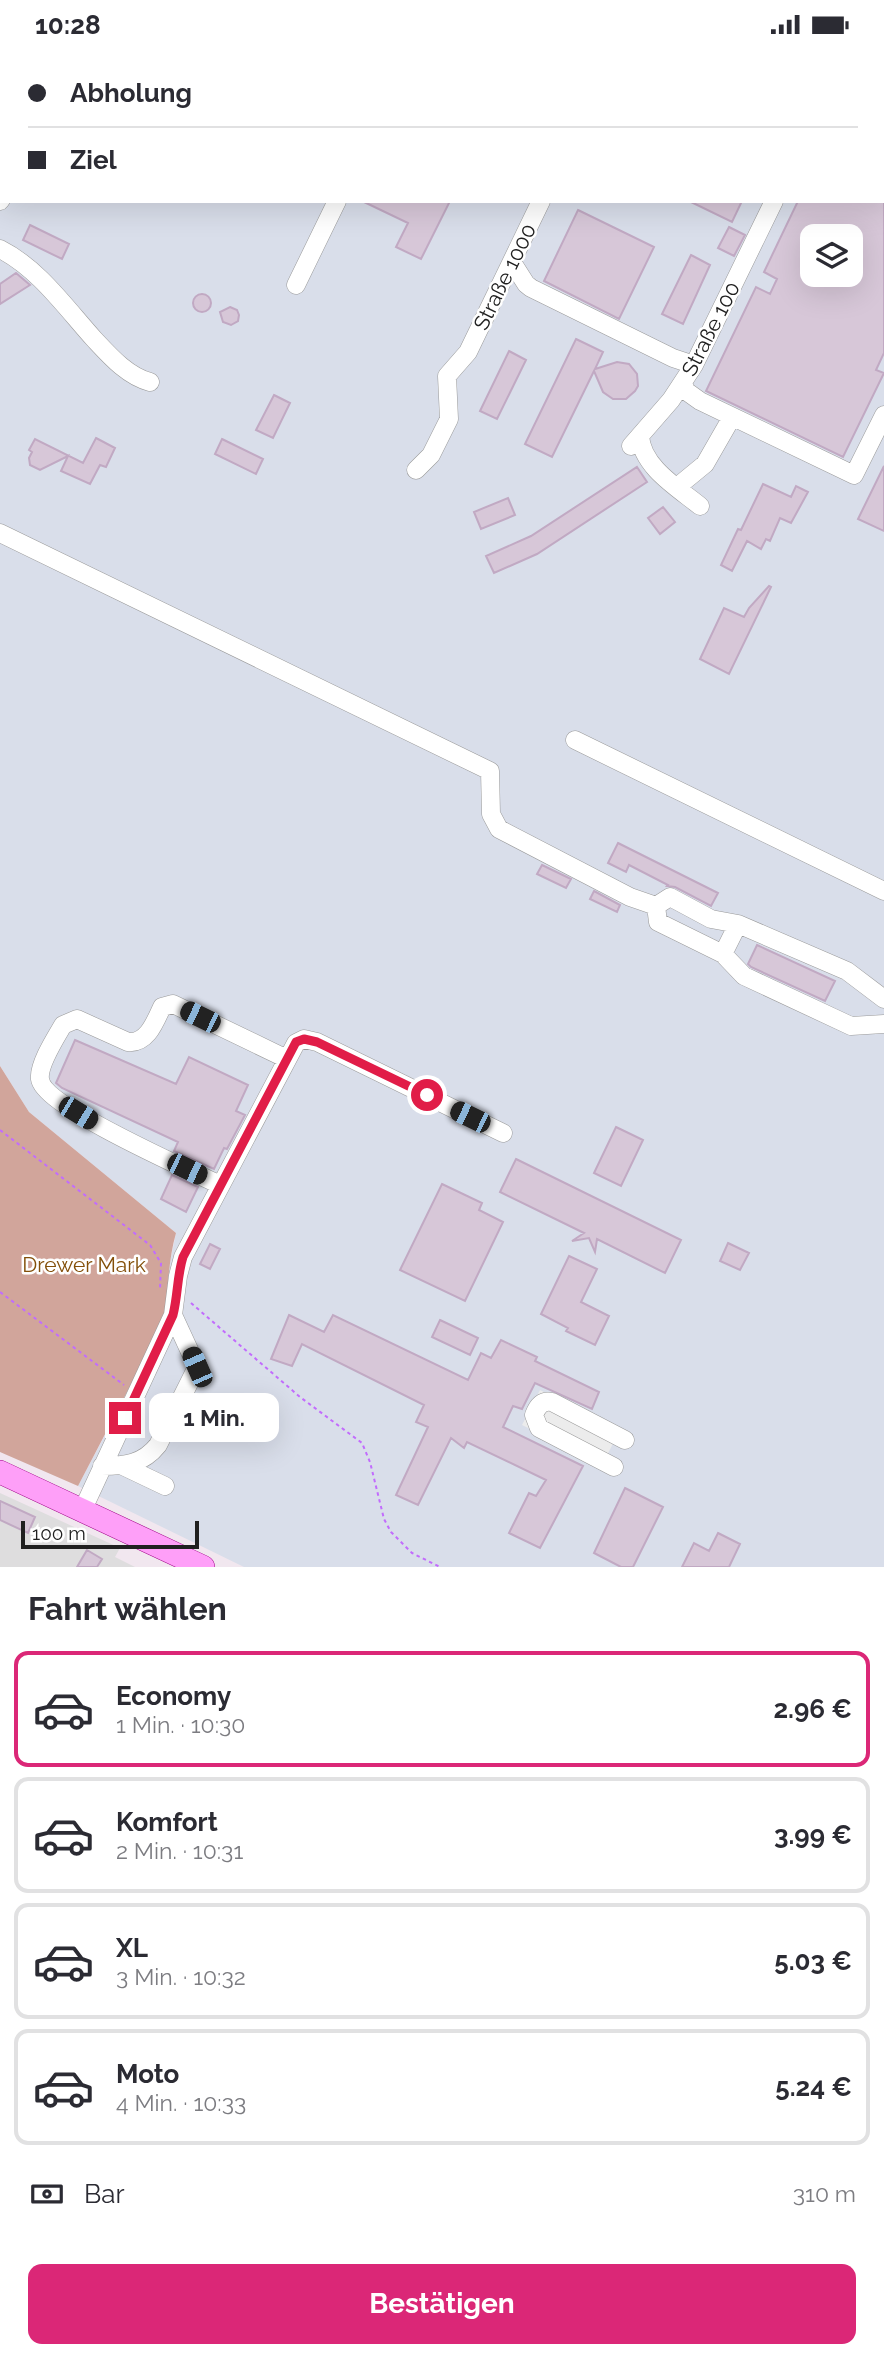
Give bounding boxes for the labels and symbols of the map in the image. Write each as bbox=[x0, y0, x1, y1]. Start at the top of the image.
street label: Straße 1000 bbox=[468, 220, 541, 334]
street label: Straße 100 bbox=[676, 278, 745, 380]
car bbox=[177, 998, 224, 1036]
route start bbox=[411, 1079, 443, 1111]
car bbox=[55, 1093, 102, 1133]
car bbox=[447, 1098, 494, 1136]
car bbox=[164, 1150, 211, 1188]
park label: Drewer Mark bbox=[22, 1252, 146, 1277]
car bbox=[179, 1344, 216, 1390]
callout: 1 Min. bbox=[150, 1393, 279, 1443]
route end bbox=[109, 1402, 141, 1434]
scale bar bbox=[21, 1518, 200, 1550]

